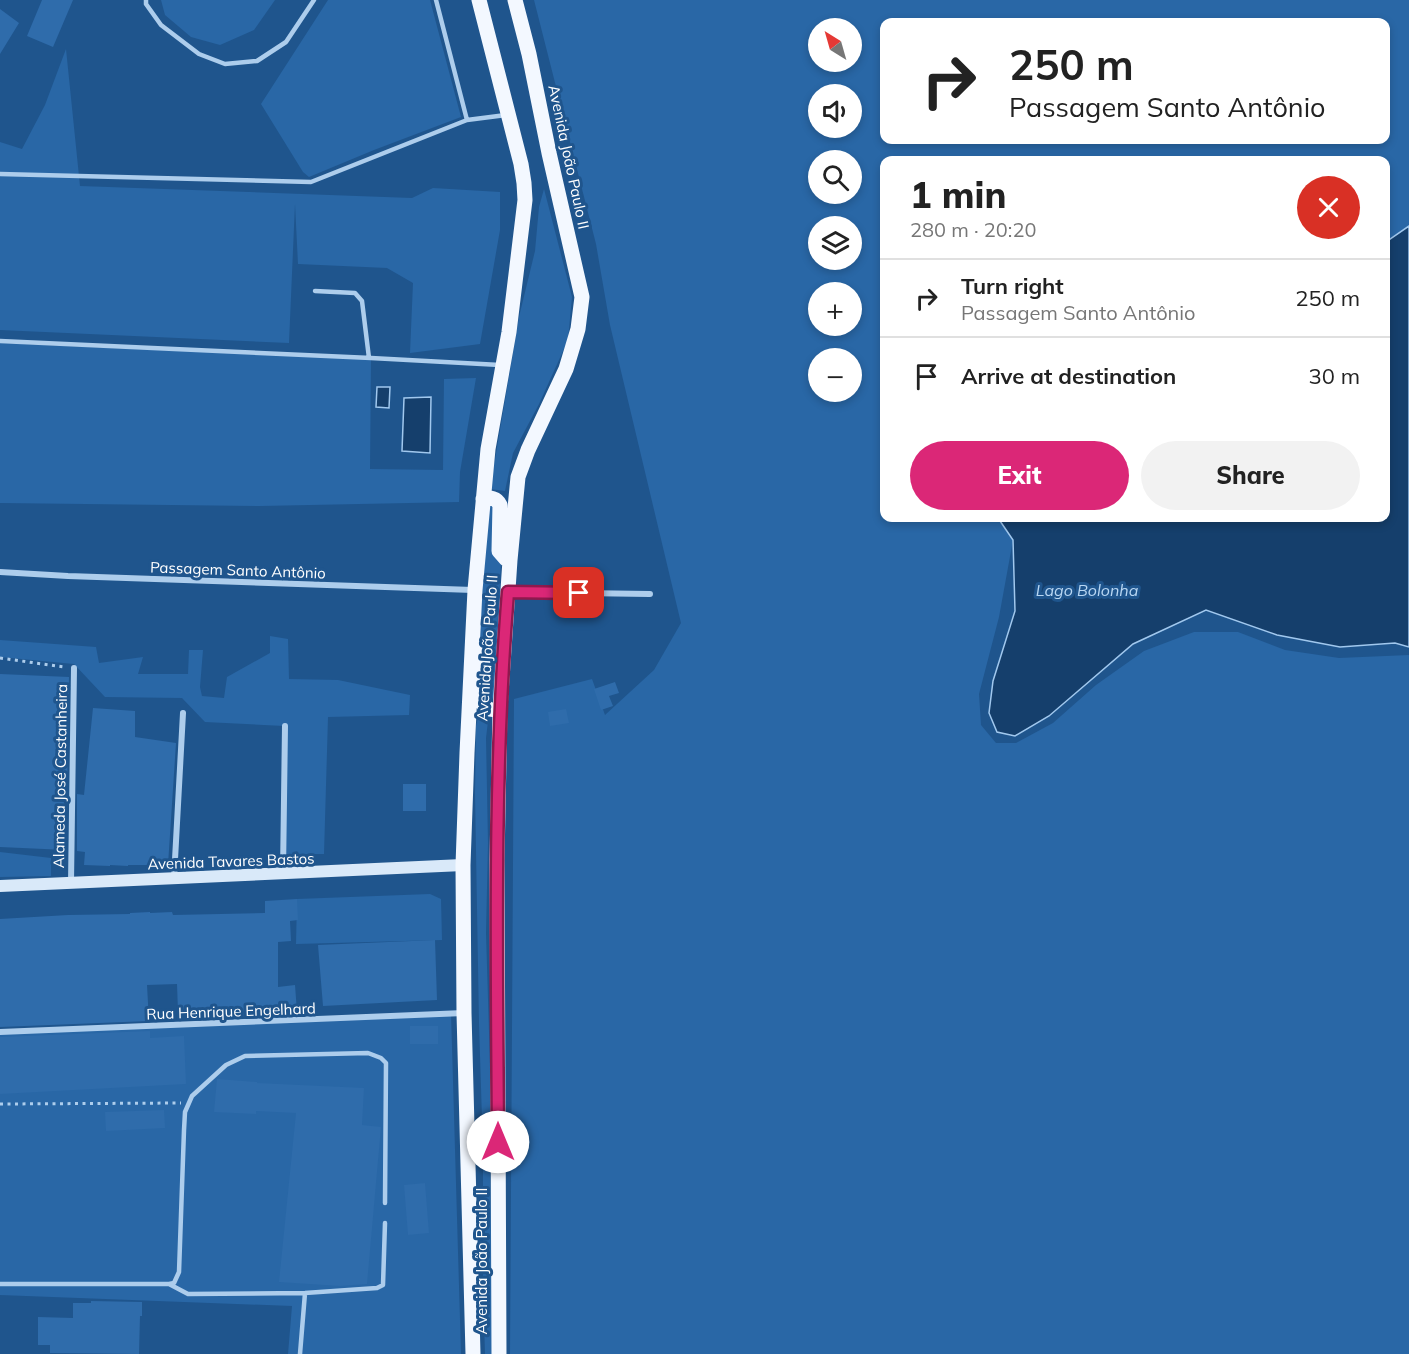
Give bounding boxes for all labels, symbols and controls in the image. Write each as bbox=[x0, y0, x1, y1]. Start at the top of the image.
north arrow bbox=[808, 18, 862, 72]
map controls bbox=[808, 18, 862, 402]
text: 250 m bbox=[1009, 38, 1134, 91]
icon: right bbox=[910, 42, 988, 120]
street label: Avenida João Paulo II bbox=[544, 83, 594, 231]
button: sound bbox=[808, 84, 862, 138]
text: Passagem Santo Antônio bbox=[1009, 90, 1326, 124]
button: search bbox=[808, 150, 862, 204]
text: 1 min bbox=[910, 172, 1006, 217]
button: close bbox=[1297, 176, 1360, 239]
button: layers bbox=[808, 216, 862, 270]
text: 280 m · 20:20 bbox=[910, 217, 1036, 242]
text: Turn right bbox=[961, 272, 1064, 300]
button: + bbox=[808, 282, 862, 336]
icon: right bbox=[910, 282, 943, 315]
text: 250 m bbox=[1295, 284, 1360, 312]
text: Passagem Santo Antônio bbox=[961, 300, 1195, 325]
button: − bbox=[808, 348, 862, 402]
icon: arrive bbox=[910, 360, 943, 393]
text: Arrive at destination bbox=[961, 362, 1176, 390]
text: 30 m bbox=[1309, 362, 1360, 390]
button: Exit bbox=[910, 441, 1129, 510]
button: Share bbox=[1141, 441, 1360, 510]
street label: Passagem Santo Antônio bbox=[150, 557, 326, 583]
pin bbox=[553, 567, 604, 618]
street label: Avenida João Paulo II bbox=[472, 574, 502, 722]
icon: arrive bbox=[562, 576, 595, 609]
water label: Lago Bolonha bbox=[1036, 580, 1139, 600]
street label: Alameda José Castanheira bbox=[49, 684, 71, 868]
street label: Avenida Tavares Bastos bbox=[147, 849, 315, 873]
street label: Rua Henrique Engelhard bbox=[146, 999, 316, 1023]
position arrow bbox=[466, 1110, 530, 1174]
street label: Avenida João Paulo II bbox=[472, 1188, 491, 1334]

